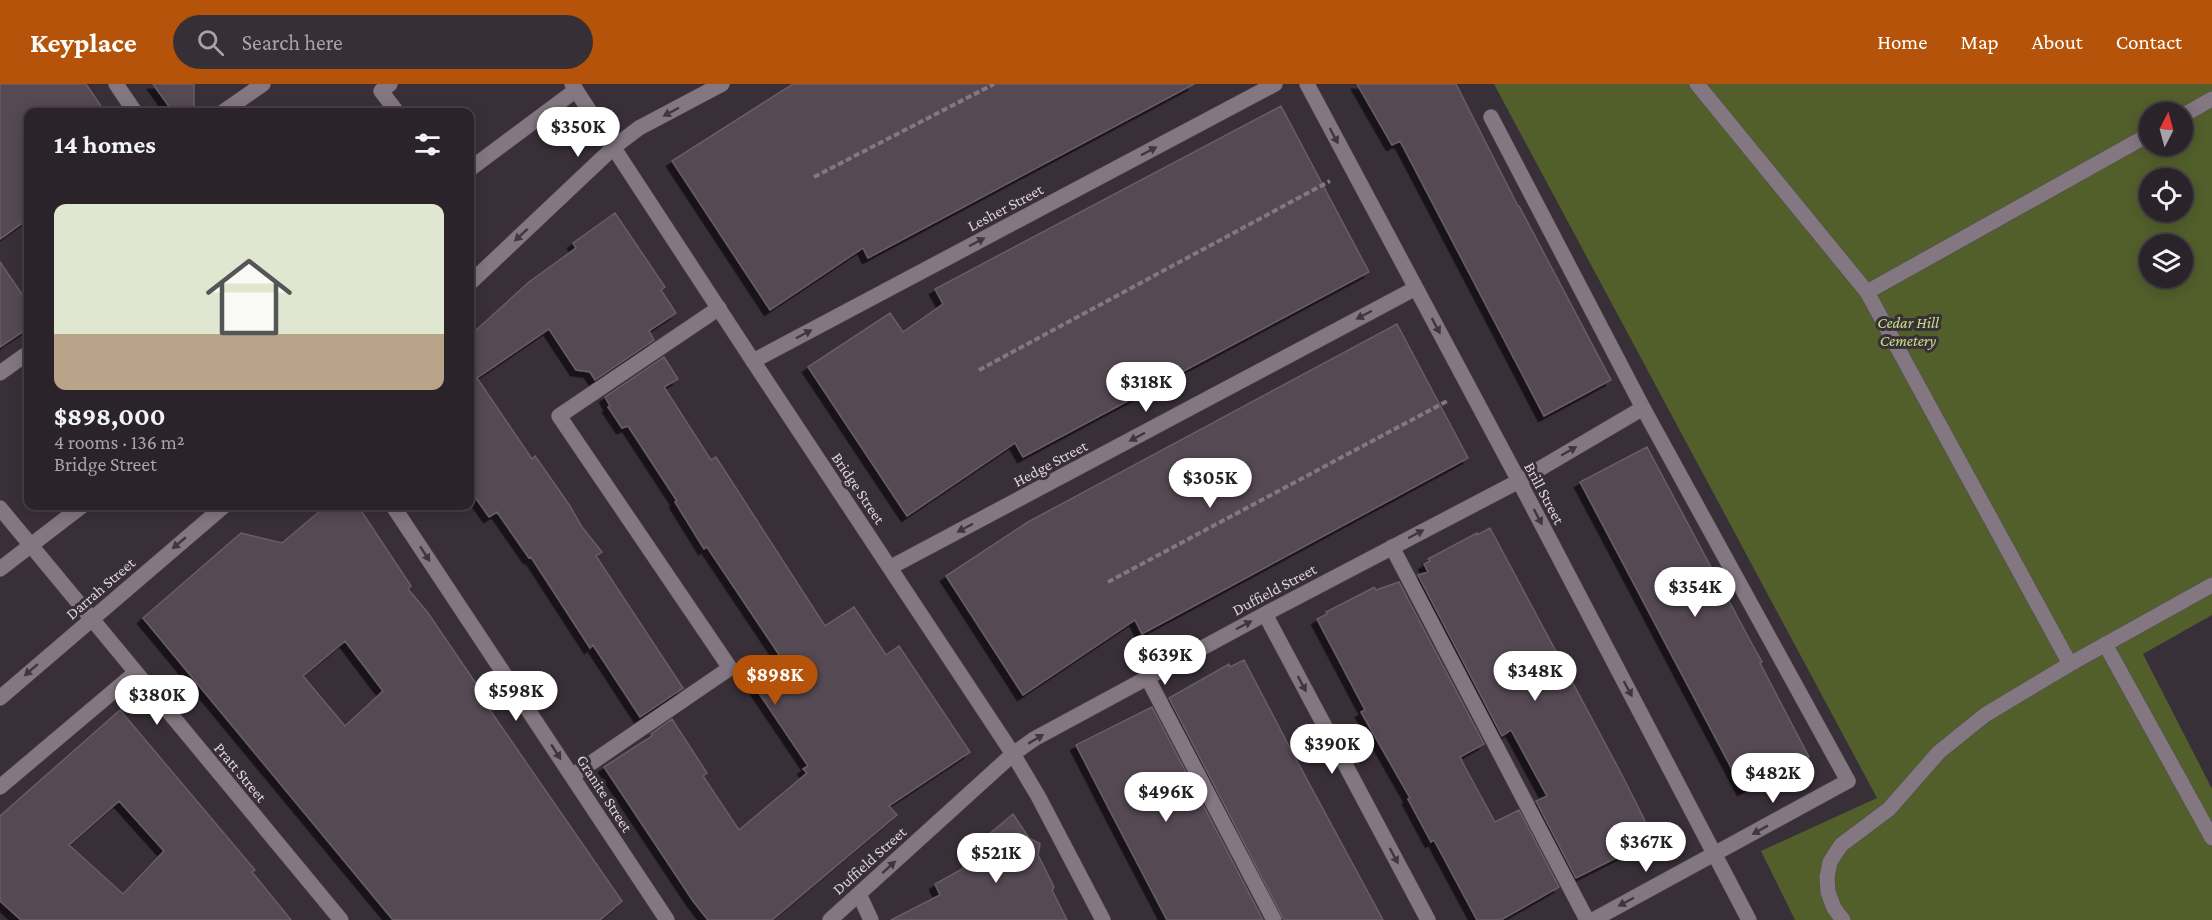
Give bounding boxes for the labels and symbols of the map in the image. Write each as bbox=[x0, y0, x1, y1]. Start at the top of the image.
north arrow bbox=[2139, 102, 2193, 156]
pin: $350K bbox=[536, 107, 620, 158]
one-way arrow bbox=[662, 107, 679, 117]
one-way arrow bbox=[1329, 127, 1339, 144]
one-way arrow bbox=[1140, 146, 1157, 156]
street label: Lesher Street bbox=[965, 180, 1047, 234]
one-way arrow bbox=[514, 228, 529, 241]
one-way arrow bbox=[968, 237, 985, 247]
one-way arrow bbox=[1356, 310, 1373, 320]
park label: Cedar Hill Cemetery bbox=[1877, 314, 1940, 350]
one-way arrow bbox=[1431, 318, 1441, 335]
one-way arrow bbox=[796, 329, 813, 339]
pin: $318K bbox=[1104, 362, 1188, 413]
one-way arrow bbox=[1128, 432, 1145, 442]
street label: Hedge Street bbox=[1010, 437, 1091, 491]
one-way arrow bbox=[1561, 446, 1578, 456]
street label: Bridge Street bbox=[828, 449, 889, 528]
pin: $305K bbox=[1168, 458, 1252, 509]
street label: Brill Street bbox=[1521, 459, 1568, 528]
one-way arrow bbox=[1533, 508, 1543, 525]
one-way arrow bbox=[956, 523, 973, 533]
one-way arrow bbox=[1408, 529, 1425, 539]
one-way arrow bbox=[171, 537, 187, 550]
one-way arrow bbox=[420, 546, 431, 563]
street label: Darrah Street bbox=[62, 553, 139, 623]
street label: Duffield Street bbox=[1229, 560, 1320, 619]
pin: $354K bbox=[1653, 567, 1737, 618]
one-way arrow bbox=[1235, 620, 1252, 630]
pin: $639K bbox=[1123, 635, 1207, 686]
pin: $348K bbox=[1493, 651, 1577, 702]
pin: $898K bbox=[733, 655, 817, 706]
one-way arrow bbox=[23, 664, 39, 677]
pin: $598K bbox=[474, 671, 558, 722]
pin: $380K bbox=[115, 675, 199, 726]
one-way arrow bbox=[1297, 676, 1307, 693]
one-way arrow bbox=[1623, 681, 1633, 698]
pin: $390K bbox=[1290, 724, 1374, 775]
one-way arrow bbox=[1028, 733, 1044, 744]
street label: Pratt Street bbox=[211, 739, 271, 806]
one-way arrow bbox=[550, 744, 561, 760]
street label: Granite Street bbox=[573, 752, 636, 836]
pin: $482K bbox=[1731, 753, 1815, 804]
pin: $496K bbox=[1124, 772, 1208, 823]
pin: $367K bbox=[1604, 822, 1688, 873]
street label: Duffield Street bbox=[829, 823, 910, 898]
one-way arrow bbox=[1751, 825, 1768, 835]
pin: $521K bbox=[954, 833, 1038, 884]
one-way arrow bbox=[1389, 848, 1399, 865]
one-way arrow bbox=[881, 861, 896, 874]
one-way arrow bbox=[1618, 897, 1635, 907]

